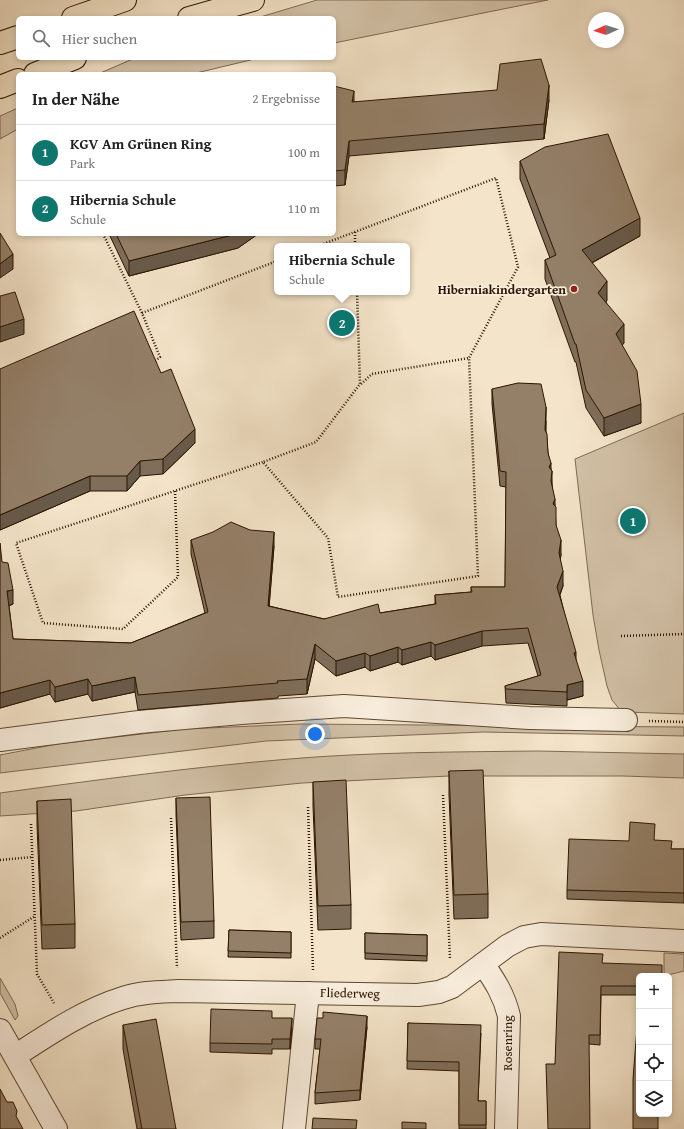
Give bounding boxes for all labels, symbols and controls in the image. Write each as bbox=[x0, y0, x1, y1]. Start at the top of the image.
north arrow bbox=[588, 12, 624, 48]
search box bbox=[16, 16, 336, 60]
icon: search bbox=[30, 27, 52, 49]
text: Hier suchen bbox=[62, 28, 137, 49]
text: In der Nähe bbox=[32, 86, 120, 111]
text: 2 Ergebnisse bbox=[252, 89, 320, 108]
text: KGV Am Grünen Ring bbox=[70, 133, 211, 154]
text: 1 bbox=[42, 143, 48, 162]
text: 100 m bbox=[288, 143, 320, 162]
text: Park bbox=[70, 154, 95, 173]
text: Hibernia Schule bbox=[70, 189, 176, 210]
text: 2 bbox=[42, 199, 48, 218]
text: 110 m bbox=[288, 199, 320, 218]
text: Schule bbox=[70, 210, 106, 229]
popup bbox=[274, 243, 410, 295]
text: Hibernia Schule bbox=[289, 249, 395, 270]
text: Schule bbox=[289, 270, 325, 289]
place label: Hiberniakindergarten bbox=[438, 280, 566, 299]
marker: Hiberniakindergarten bbox=[569, 284, 579, 294]
pin: 2 bbox=[329, 308, 355, 338]
pin: 1 bbox=[620, 506, 646, 536]
your location bbox=[305, 724, 325, 744]
map controls bbox=[636, 973, 672, 1117]
button: + bbox=[636, 973, 672, 1009]
street label: Fliederweg bbox=[320, 983, 381, 1003]
button: − bbox=[636, 1009, 672, 1045]
street label: Rosenring bbox=[498, 1015, 517, 1071]
button: locate bbox=[636, 1045, 672, 1081]
button: layers bbox=[636, 1081, 672, 1117]

